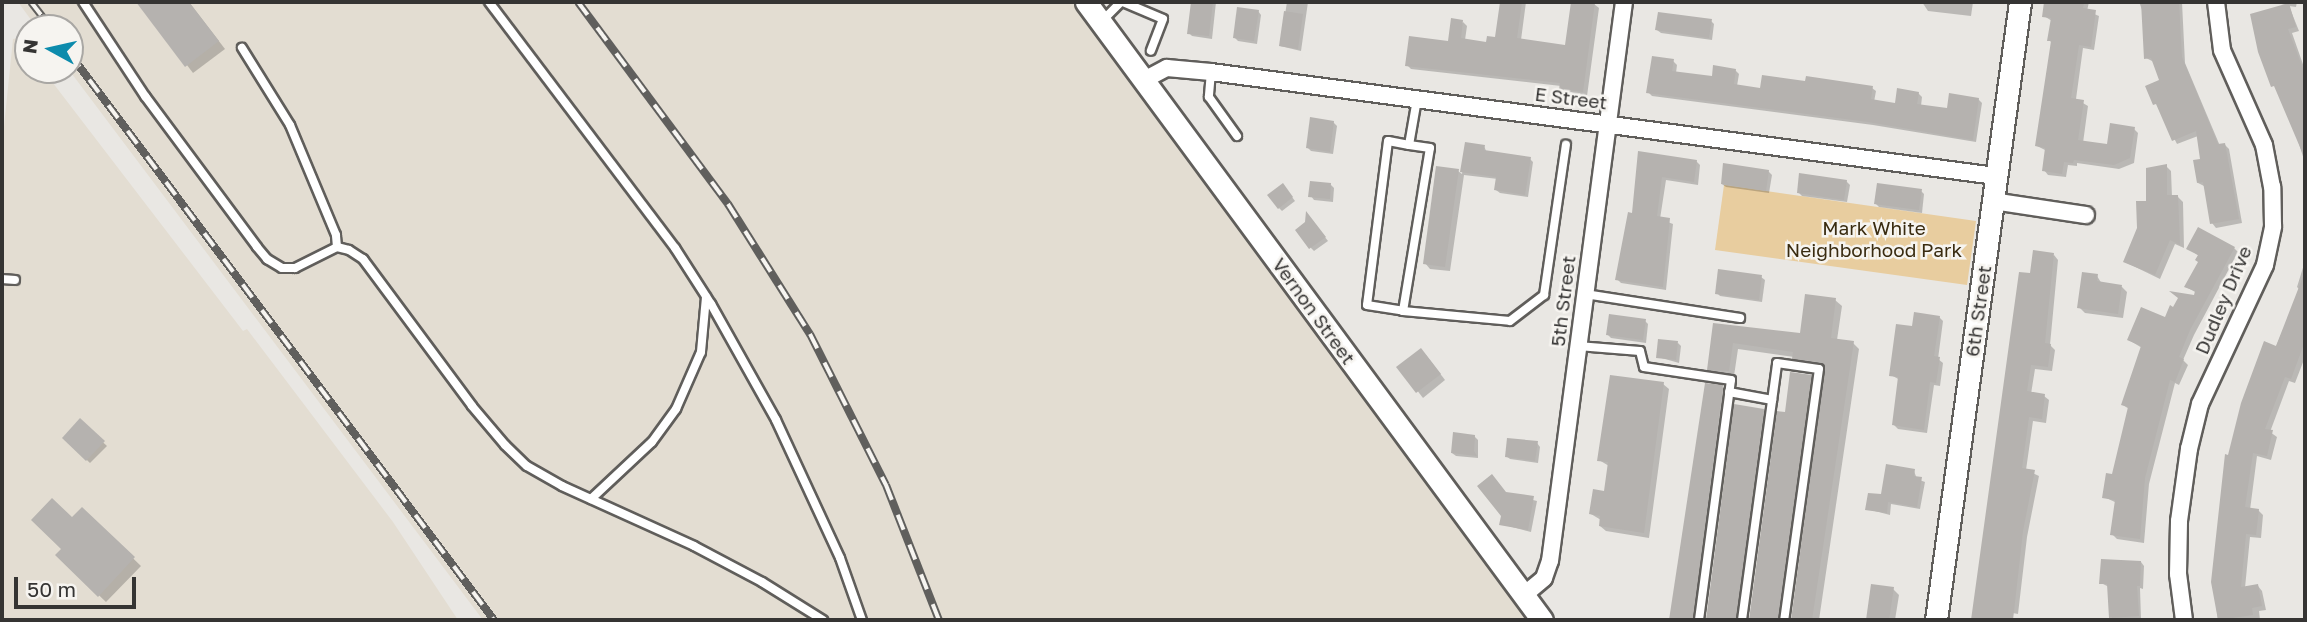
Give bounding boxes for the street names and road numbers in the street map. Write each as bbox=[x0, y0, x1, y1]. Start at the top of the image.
street label: E Street bbox=[1534, 82, 1608, 114]
street label: Dudley Drive bbox=[2190, 242, 2256, 358]
street label: Vernon Street bbox=[1268, 253, 1360, 369]
street label: 5th Street bbox=[1546, 254, 1580, 348]
street label: 6th Street bbox=[1960, 264, 1996, 358]

